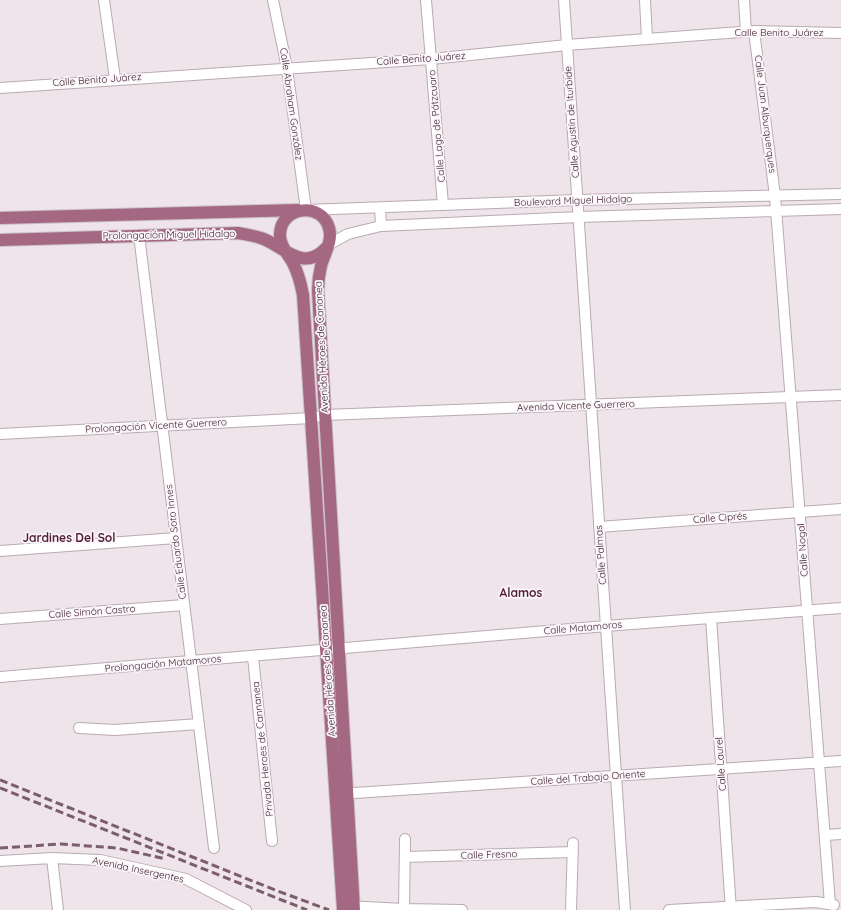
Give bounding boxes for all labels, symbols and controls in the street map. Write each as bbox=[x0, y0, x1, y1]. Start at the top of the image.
street label: Calle Benito Juárez bbox=[734, 27, 824, 39]
street label: Calle Abraham González bbox=[277, 47, 305, 161]
street label: Calle Benito Juárez bbox=[376, 50, 466, 68]
street label: Calle Juan Alburquerques bbox=[752, 54, 778, 174]
street label: Calle Agustín de Iturbide bbox=[562, 66, 582, 178]
street label: Calle Lago de Pátzcuaro bbox=[426, 69, 448, 183]
street label: Calle Benito Juárez bbox=[52, 71, 142, 89]
street label: Boulevard Miguel Hidalgo bbox=[514, 193, 632, 209]
street label: Prolongación Miguel Hidalgo bbox=[103, 228, 235, 242]
street label: Avenida Héroes de Cananea bbox=[313, 281, 331, 413]
street label: Avenida Vicente Guerrero bbox=[517, 398, 635, 414]
street label: Prolongación Vicente Guerrero bbox=[85, 416, 227, 436]
street label: Calle Eduardo Soto Innes bbox=[163, 484, 189, 600]
street label: Calle Ciprés bbox=[693, 510, 747, 526]
street label: Calle Nogal bbox=[795, 523, 811, 577]
street label: Calle Palmas bbox=[593, 525, 609, 585]
district label: Jardines Del Sol bbox=[22, 531, 116, 545]
district label: Alamos bbox=[500, 586, 542, 600]
street label: Calle Simón Castro bbox=[48, 603, 136, 621]
street label: Avenida Héroes de Cananea bbox=[317, 605, 339, 737]
street label: Calle Matamoros bbox=[543, 619, 623, 637]
street label: Prolongación Matamoros bbox=[104, 653, 222, 675]
street label: Privada Heroes de Cannanea bbox=[250, 681, 276, 817]
street label: Calle Laurel bbox=[713, 737, 729, 791]
street label: Calle del Trabajo Oriente bbox=[530, 768, 646, 788]
street label: Calle Fresno bbox=[460, 848, 518, 862]
street label: Avenida Insergentes bbox=[91, 854, 185, 886]

